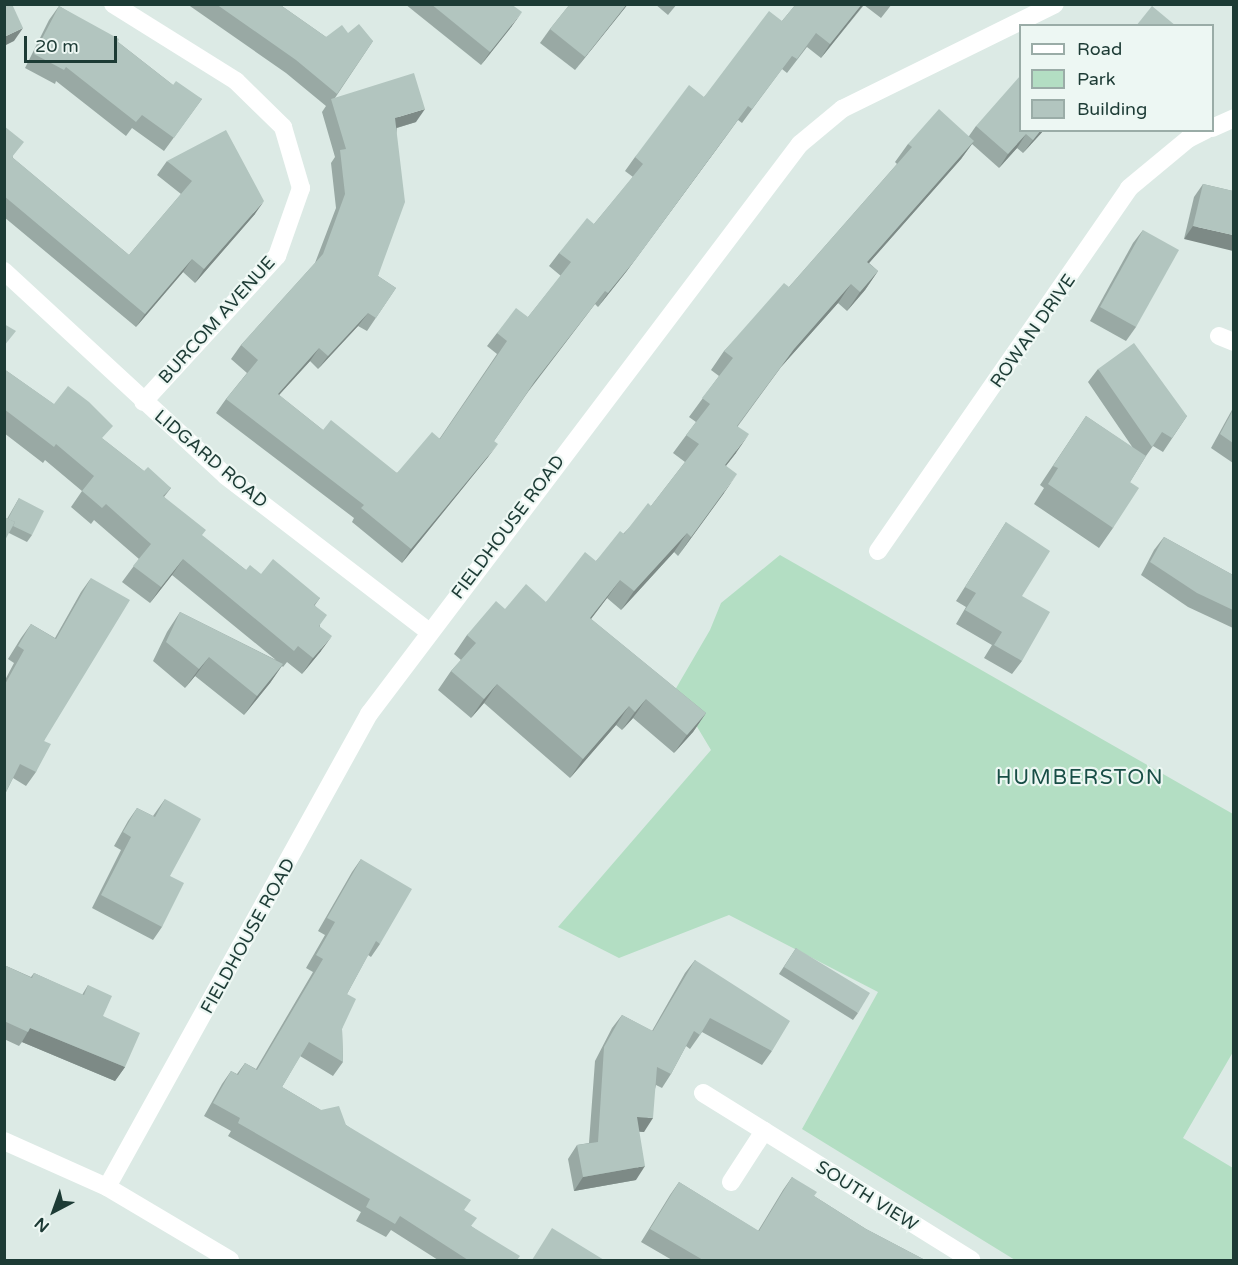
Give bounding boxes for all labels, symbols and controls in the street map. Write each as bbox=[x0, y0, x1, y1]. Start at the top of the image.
scale bar bbox=[27, 24, 120, 62]
legend bbox=[1019, 24, 1214, 132]
text: 20 m bbox=[35, 35, 79, 57]
text: Road bbox=[1077, 38, 1122, 60]
text: Park bbox=[1077, 68, 1115, 90]
text: Building bbox=[1077, 98, 1147, 120]
street label: BURCOM AVENUE bbox=[154, 252, 280, 388]
street label: ROWAN DRIVE bbox=[986, 270, 1080, 392]
street label: LIDGARD ROAD bbox=[150, 405, 272, 513]
street label: FIELDHOUSE ROAD bbox=[447, 451, 569, 603]
district label: HUMBERSTON bbox=[996, 765, 1164, 791]
street label: FIELDHOUSE ROAD bbox=[196, 854, 300, 1018]
street label: SOUTH VIEW bbox=[812, 1156, 922, 1236]
north arrow bbox=[24, 1181, 84, 1241]
text: N bbox=[31, 1213, 54, 1236]

